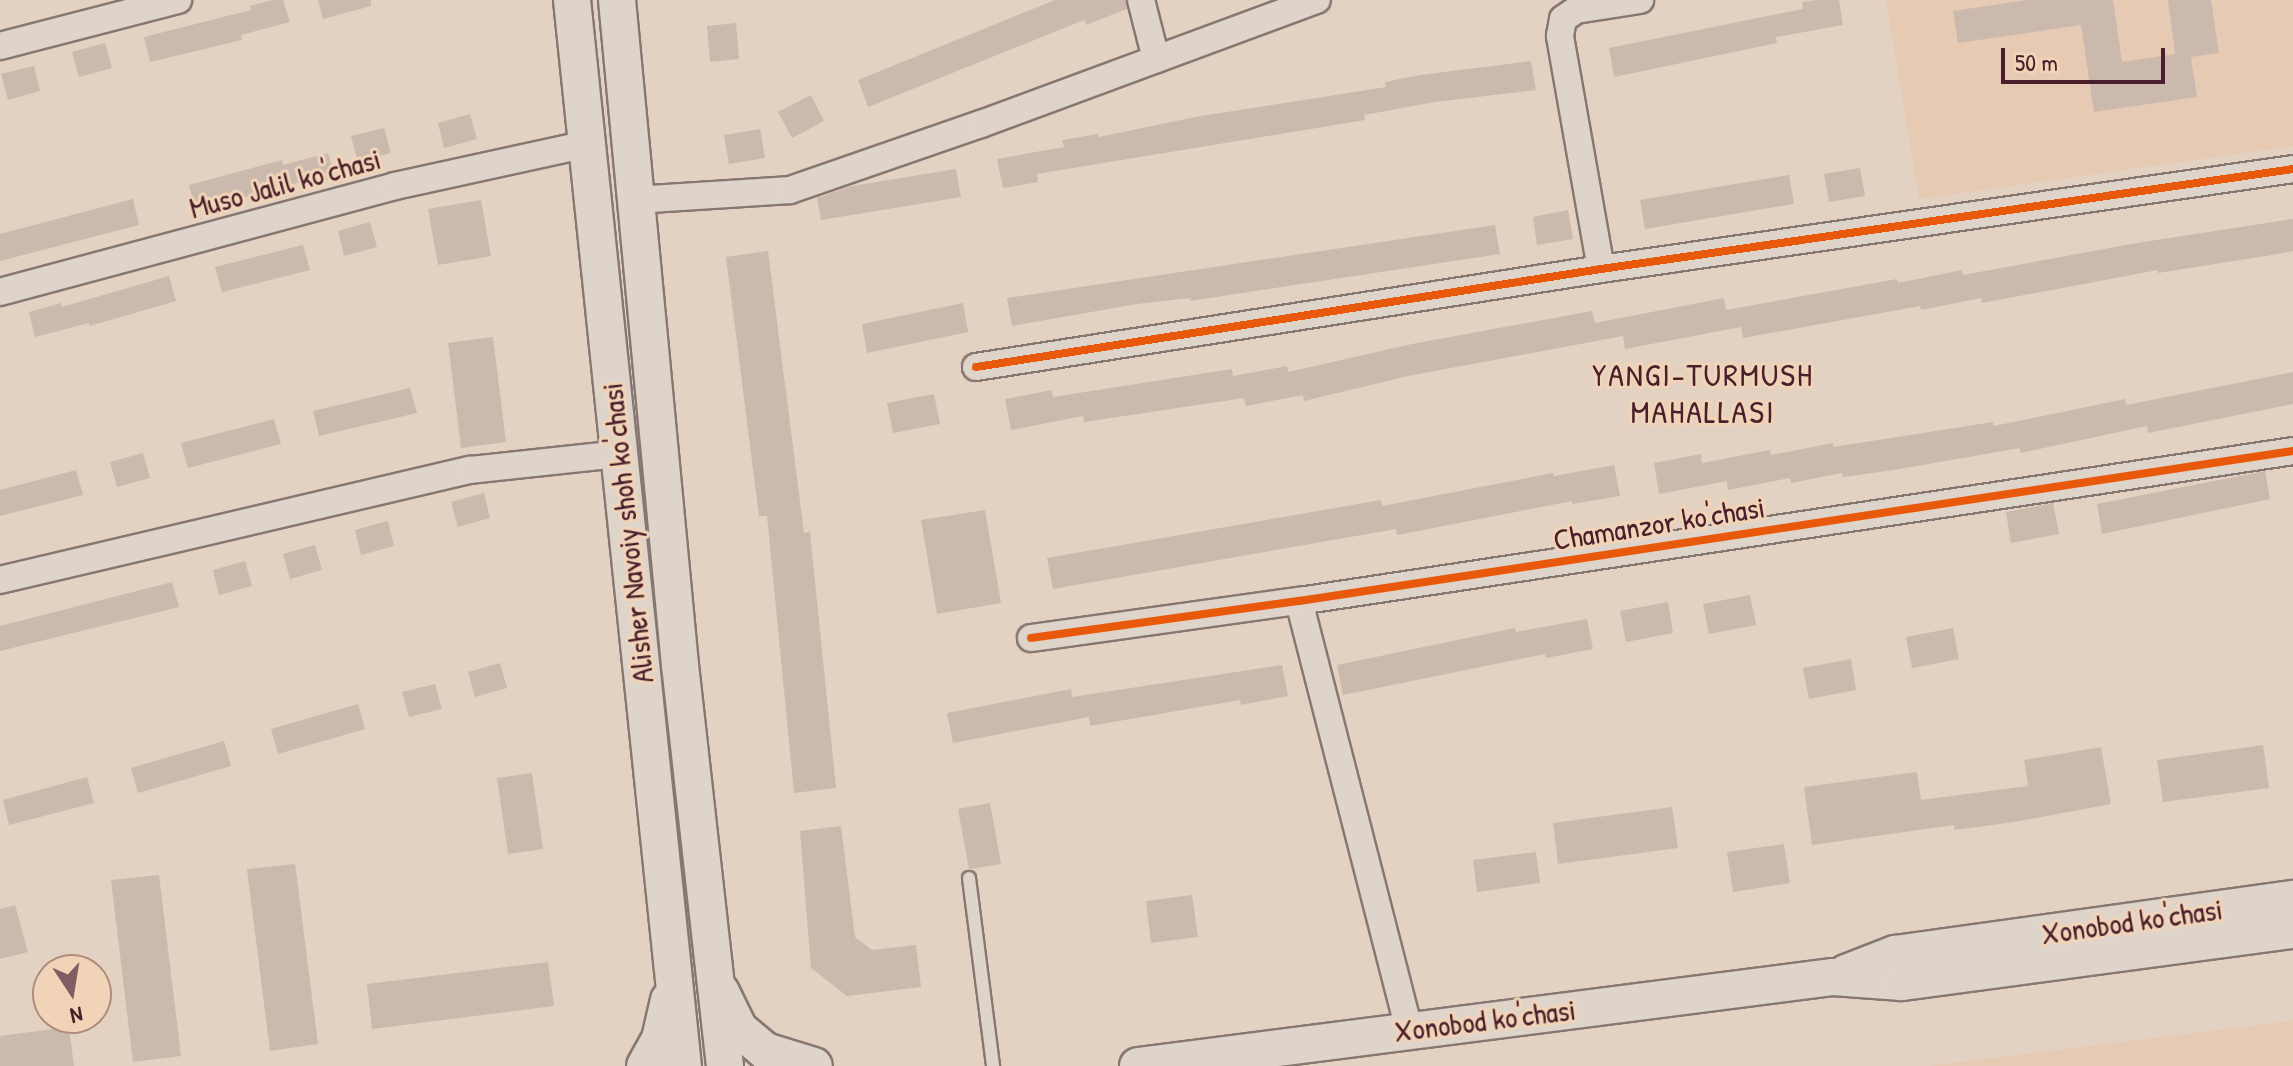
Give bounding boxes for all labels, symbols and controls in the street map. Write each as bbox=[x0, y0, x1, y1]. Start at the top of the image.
scale bar bbox=[2005, 32, 2169, 82]
text: 50 m bbox=[2015, 46, 2058, 78]
street label: Muso Jalil ko'chasi bbox=[185, 140, 385, 226]
district label: YANGI-TURMUSH MAHALLASI bbox=[1592, 357, 1814, 432]
street label: Alisher Navoiy shoh ko'chasi bbox=[593, 381, 661, 685]
street label: Chamanzor ko'chasi bbox=[1551, 489, 1767, 557]
street label: Xonobod ko'chasi bbox=[2039, 890, 2225, 952]
north arrow bbox=[32, 954, 112, 1034]
street label: Xonobod ko'chasi bbox=[1392, 991, 1578, 1049]
text: N bbox=[68, 1000, 85, 1031]

